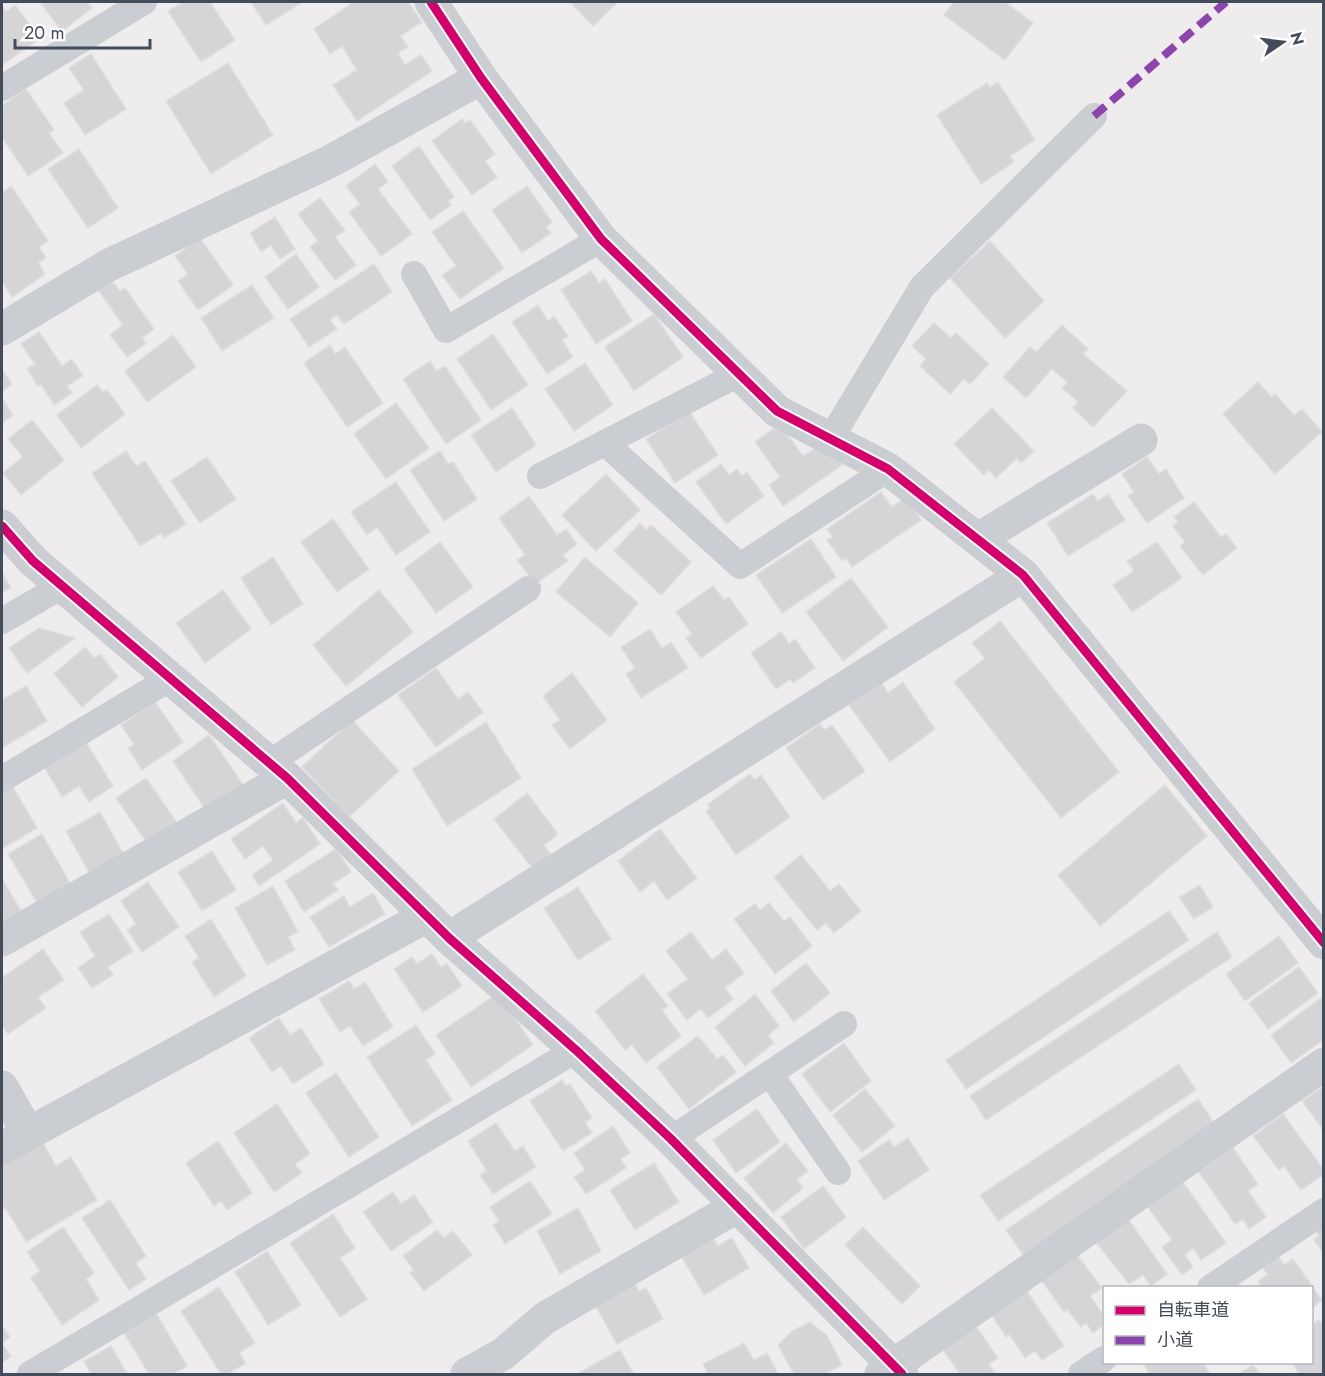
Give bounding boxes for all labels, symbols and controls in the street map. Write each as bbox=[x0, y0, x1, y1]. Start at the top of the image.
scale bar bbox=[15, 12, 150, 50]
north arrow bbox=[1253, 12, 1313, 72]
text: 20 m bbox=[24, 20, 64, 46]
text: N bbox=[1284, 30, 1310, 47]
legend bbox=[1103, 1286, 1313, 1364]
text: 自転車道 bbox=[1157, 1297, 1229, 1323]
text: 小道 bbox=[1157, 1327, 1193, 1353]

